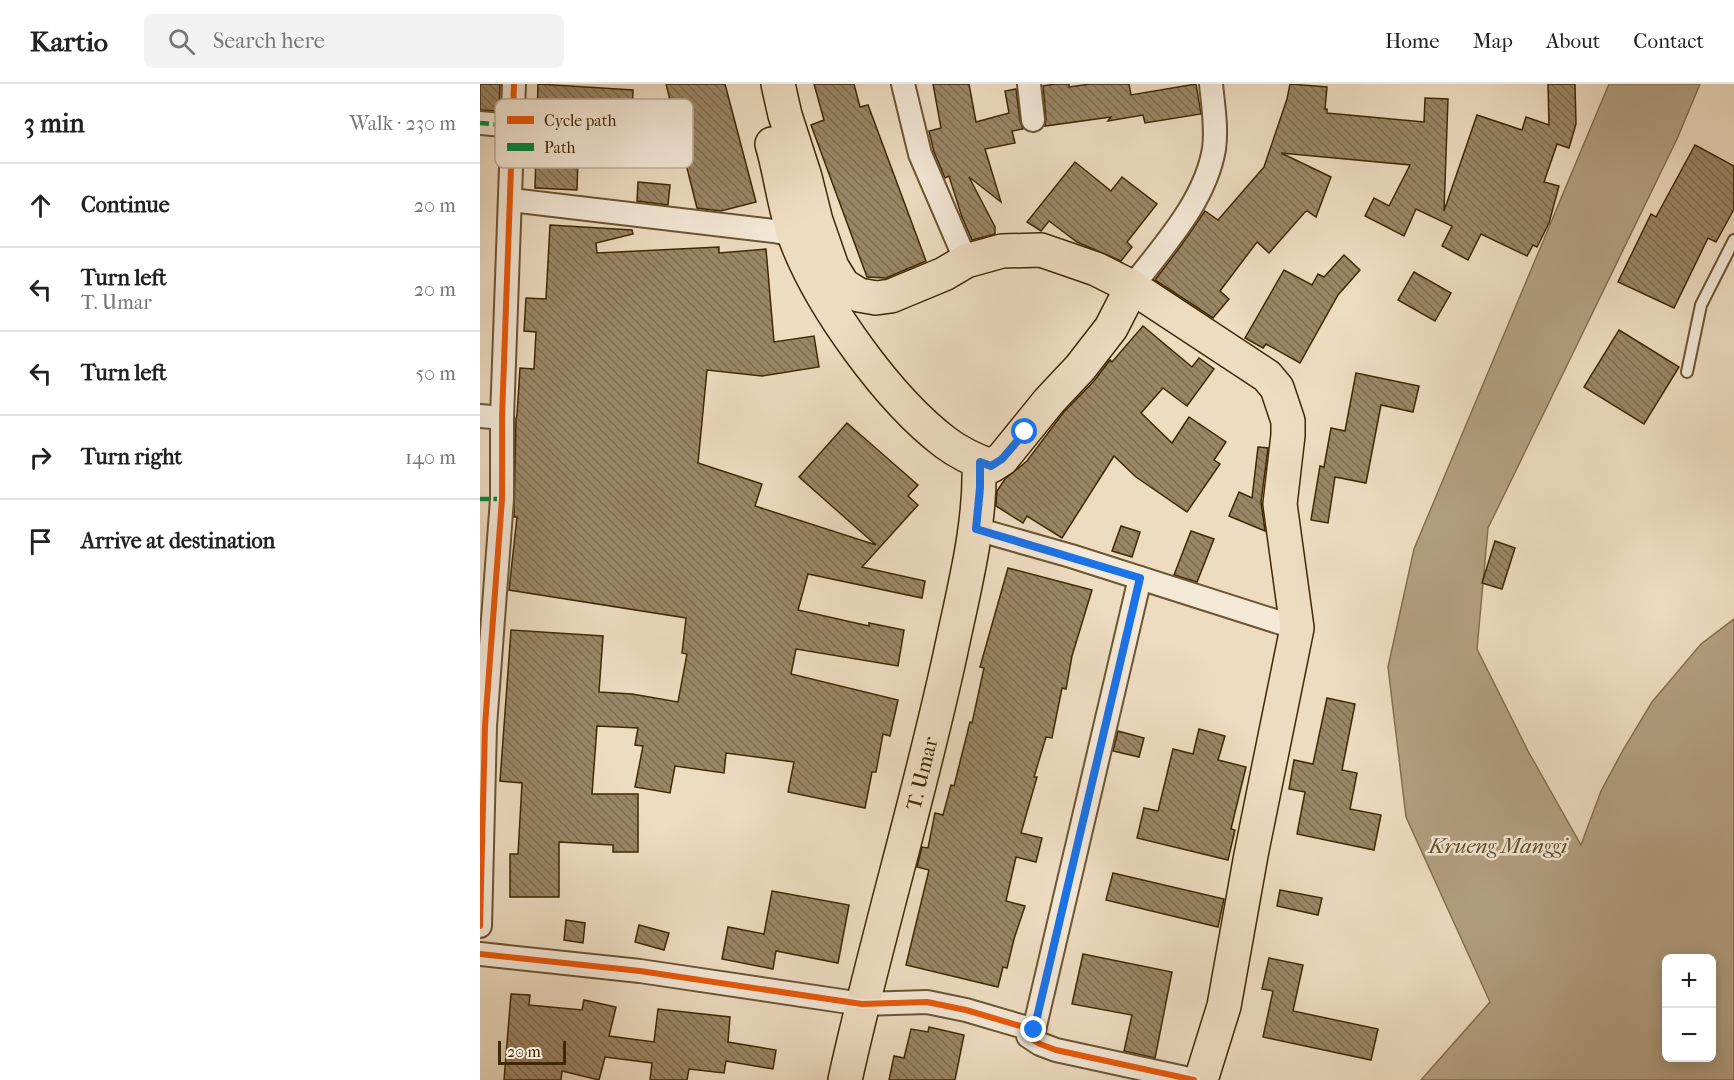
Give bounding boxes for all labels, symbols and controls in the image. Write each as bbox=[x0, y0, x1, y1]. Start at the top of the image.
search box bbox=[144, 14, 564, 68]
text: Kartio bbox=[30, 25, 108, 58]
icon: search bbox=[165, 25, 198, 58]
text: Search here bbox=[213, 28, 325, 54]
text: Home bbox=[1385, 29, 1440, 53]
text: Map bbox=[1473, 29, 1513, 53]
text: About bbox=[1546, 29, 1600, 53]
text: Contact bbox=[1633, 29, 1704, 53]
legend bbox=[495, 99, 693, 168]
text: 3 min bbox=[24, 108, 85, 139]
text: Cycle path bbox=[544, 111, 616, 130]
text: Walk · 230 m bbox=[350, 112, 456, 135]
text: Path bbox=[544, 138, 576, 157]
icon: ahead bbox=[24, 189, 57, 222]
text: Continue bbox=[81, 192, 170, 218]
text: 20 m bbox=[414, 194, 456, 217]
text: Turn left bbox=[81, 265, 167, 291]
icon: left bbox=[24, 273, 57, 306]
text: 20 m bbox=[414, 278, 456, 301]
text: T. Umar bbox=[81, 291, 152, 314]
icon: left bbox=[24, 357, 57, 390]
text: Turn left bbox=[81, 360, 167, 386]
text: 50 m bbox=[415, 362, 456, 385]
route start bbox=[1011, 418, 1037, 444]
icon: right bbox=[24, 441, 57, 474]
text: Turn right bbox=[81, 444, 182, 470]
text: 140 m bbox=[405, 446, 456, 469]
icon: arrive bbox=[24, 525, 57, 558]
text: Arrive at destination bbox=[81, 528, 275, 554]
street label: T. Umar bbox=[901, 735, 943, 813]
water label: Krueng Manggi bbox=[1427, 833, 1569, 859]
map controls bbox=[1662, 954, 1716, 1062]
button: + bbox=[1662, 954, 1716, 1008]
button: − bbox=[1662, 1008, 1716, 1062]
route end bbox=[1020, 1016, 1046, 1042]
scale bar bbox=[498, 1038, 566, 1066]
text: 20 m bbox=[507, 1042, 541, 1061]

